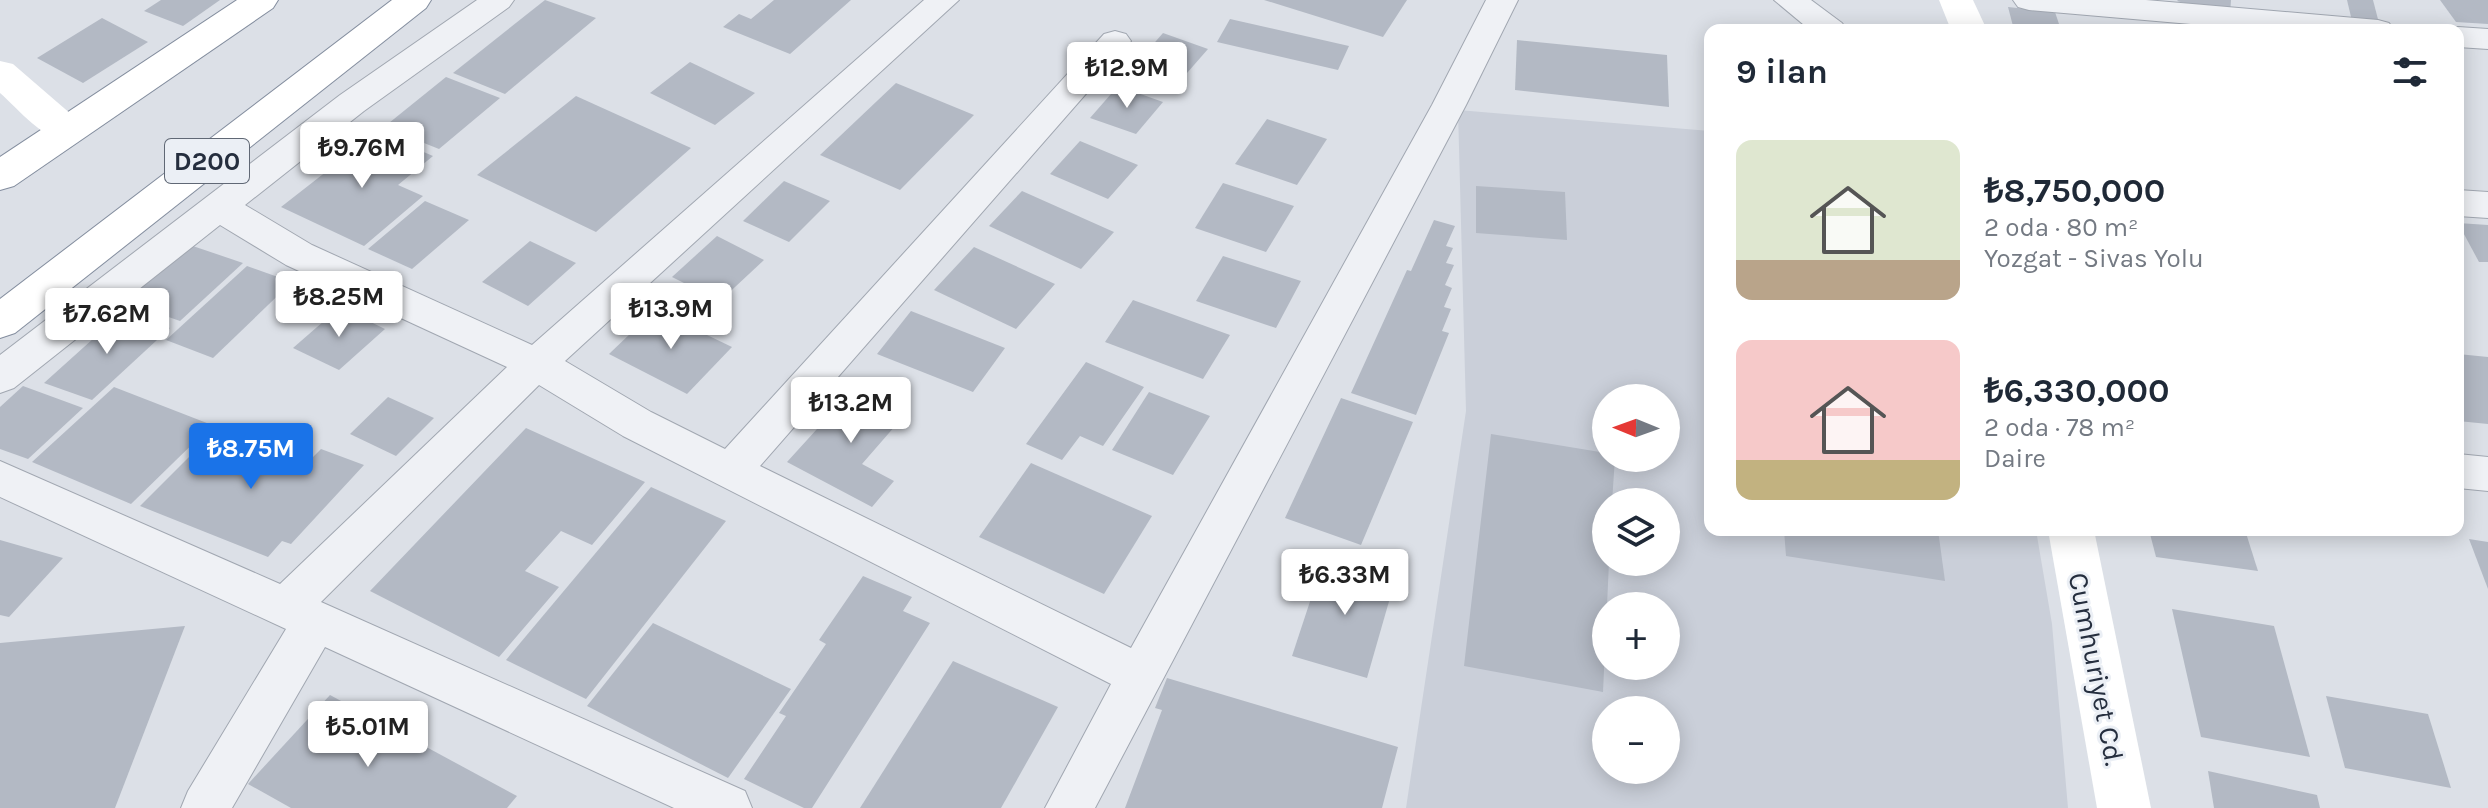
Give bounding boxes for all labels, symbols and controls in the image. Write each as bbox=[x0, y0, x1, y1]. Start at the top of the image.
pin: ₺12.9M bbox=[1062, 42, 1192, 110]
icon: filters bbox=[2388, 50, 2432, 94]
text: ₺12.9M bbox=[1085, 52, 1169, 83]
text: 9 ilan bbox=[1736, 52, 1828, 92]
pin: ₺9.76M bbox=[297, 122, 427, 190]
text: ₺9.76M bbox=[318, 132, 406, 163]
road number: D200 bbox=[165, 139, 249, 183]
text: ₺8,750,000 bbox=[1984, 171, 2165, 211]
icon: home bbox=[1800, 172, 1896, 268]
text: 2 oda · 80 m² bbox=[1984, 212, 2139, 243]
text: Yozgat - Sivas Yolu bbox=[1984, 243, 2204, 274]
pin: ₺8.25M bbox=[274, 271, 404, 339]
text: ₺8.25M bbox=[294, 281, 384, 312]
pin: ₺13.9M bbox=[606, 283, 736, 351]
pin: ₺7.62M bbox=[42, 288, 172, 356]
text: ₺13.9M bbox=[629, 293, 713, 324]
text: ₺7.62M bbox=[63, 298, 151, 329]
text: ₺6,330,000 bbox=[1984, 371, 2170, 411]
icon: home bbox=[1800, 372, 1896, 468]
pin: ₺13.2M bbox=[786, 377, 916, 445]
north arrow bbox=[1592, 384, 1680, 472]
map controls bbox=[1592, 384, 1680, 784]
text: ₺13.2M bbox=[809, 387, 893, 418]
text: 2 oda · 78 m² bbox=[1984, 412, 2135, 443]
pin: ₺8.75M bbox=[186, 423, 316, 491]
text: ₺8.75M bbox=[207, 433, 295, 464]
text: Daire bbox=[1984, 443, 2046, 474]
button: layers bbox=[1592, 488, 1680, 576]
pin: ₺6.33M bbox=[1280, 549, 1410, 617]
text: ₺6.33M bbox=[1299, 559, 1391, 590]
street label: Cumhuriyet Cd. bbox=[2062, 570, 2131, 768]
button: + bbox=[1592, 592, 1680, 680]
button: − bbox=[1592, 696, 1680, 784]
pin: ₺5.01M bbox=[303, 701, 433, 769]
text: ₺5.01M bbox=[326, 711, 410, 742]

